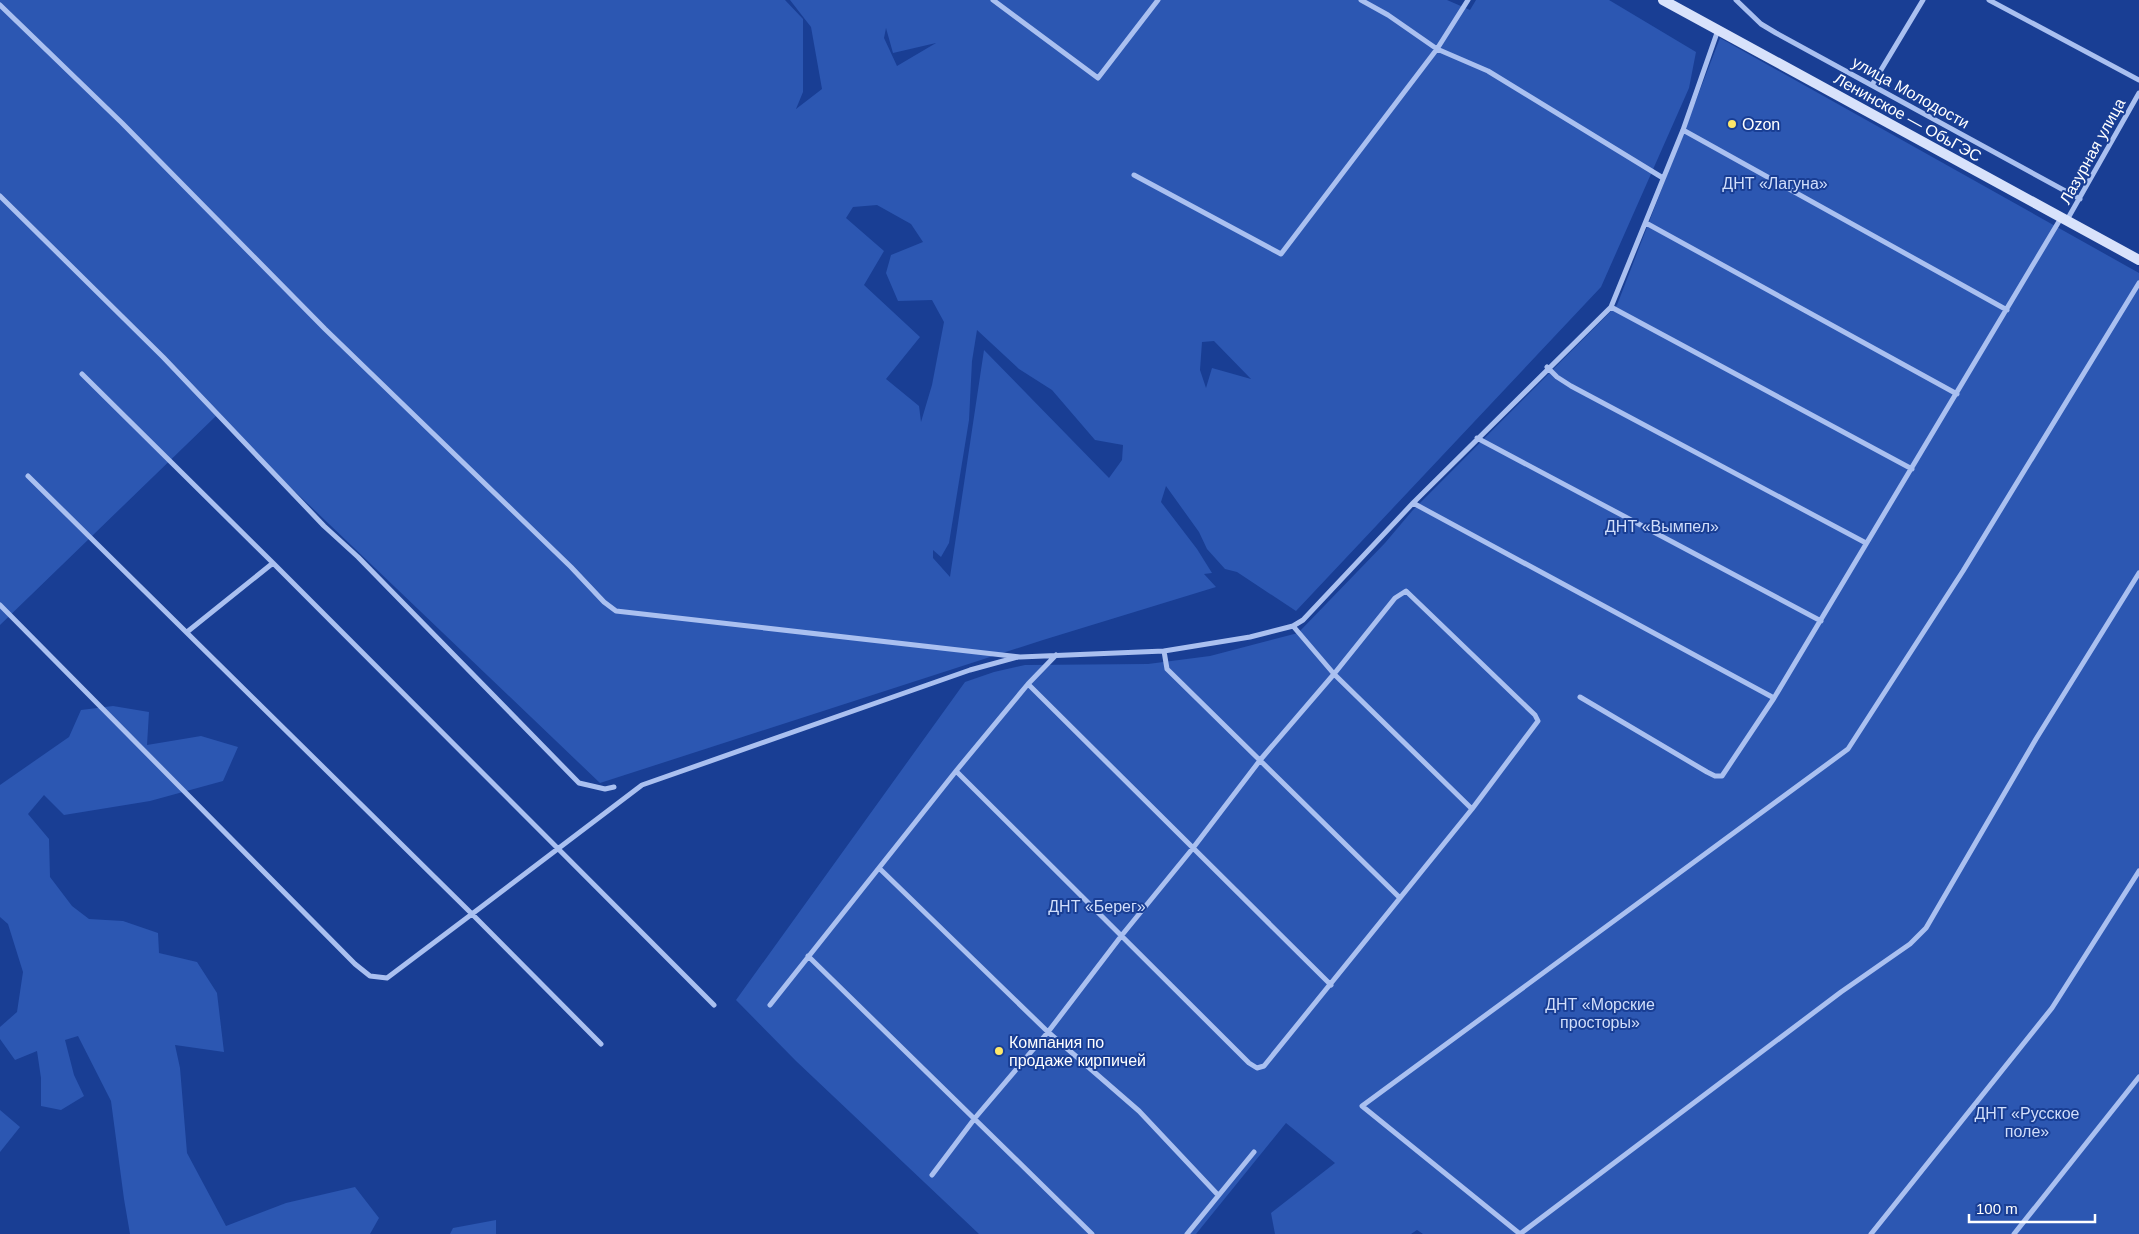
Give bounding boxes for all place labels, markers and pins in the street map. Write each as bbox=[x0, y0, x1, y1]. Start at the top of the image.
place label: Ozon bbox=[1742, 116, 1780, 133]
marker: Ozon bbox=[1726, 118, 1738, 130]
place label: Компания по продаже кирпичей bbox=[1009, 1034, 1146, 1069]
marker: Компания по продаже кирпичей bbox=[993, 1045, 1005, 1057]

